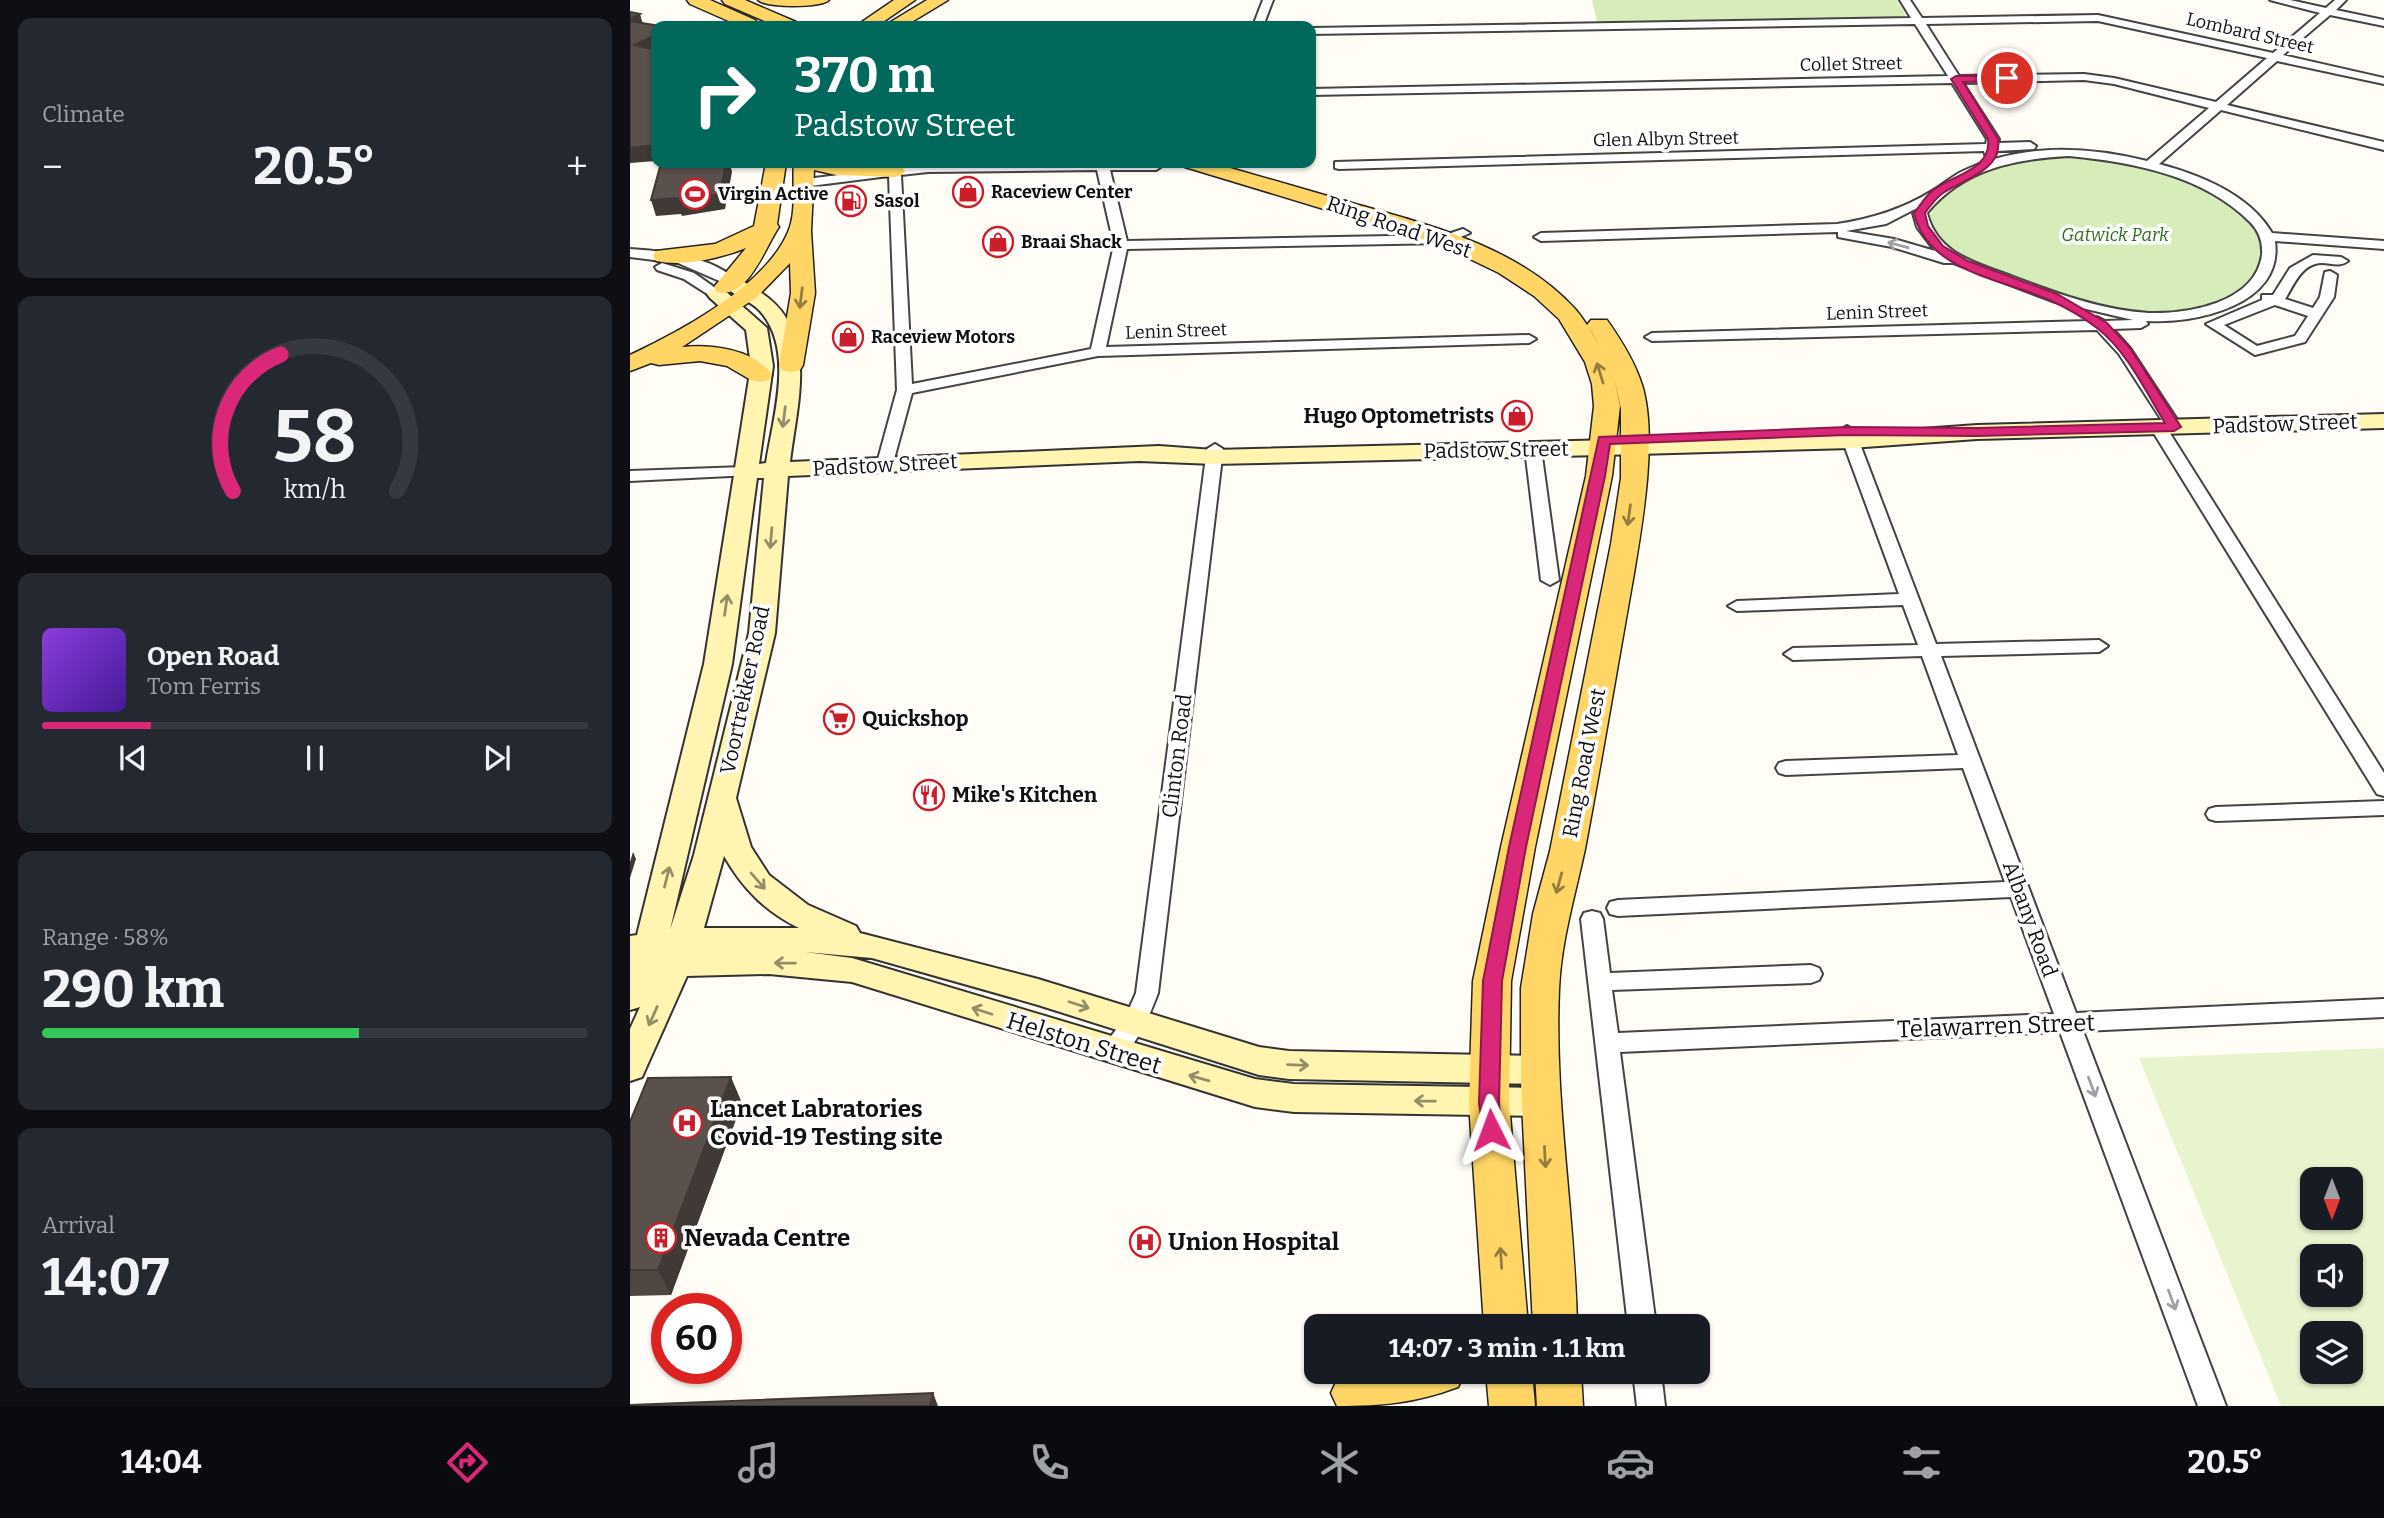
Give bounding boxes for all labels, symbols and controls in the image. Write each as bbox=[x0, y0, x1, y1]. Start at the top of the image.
street label: Lombard Street bbox=[2184, 8, 2316, 58]
text: 370 m bbox=[794, 46, 934, 105]
pin bbox=[1977, 48, 2037, 108]
icon: right bbox=[679, 49, 770, 140]
street label: Collet Street bbox=[1800, 52, 1903, 76]
icon: arrive bbox=[1988, 59, 2026, 97]
text: Climate bbox=[42, 100, 125, 128]
text: Padstow Street bbox=[794, 106, 1015, 144]
street label: Glen Albyn Street bbox=[1593, 127, 1740, 151]
text: 20.5° bbox=[253, 135, 376, 198]
text: − bbox=[42, 144, 63, 190]
text: + bbox=[566, 144, 588, 190]
shop icon: Raceview Center bbox=[951, 175, 985, 209]
sports icon: Virgin Active bbox=[678, 177, 712, 211]
place label: Raceview Center bbox=[991, 181, 1133, 203]
place label: Virgin Active bbox=[718, 183, 829, 205]
fuel station icon: Sasol bbox=[834, 184, 868, 218]
place label: Sasol bbox=[874, 190, 920, 212]
street label: Ring Road West bbox=[1323, 190, 1475, 264]
park label: Gatwick Park bbox=[2061, 224, 2169, 246]
shop icon: Braai Shack bbox=[981, 225, 1015, 259]
place label: Braai Shack bbox=[1021, 231, 1122, 253]
one-way arrow bbox=[1887, 237, 1909, 250]
one-way arrow bbox=[795, 287, 808, 309]
street label: Lenin Street bbox=[1826, 299, 1929, 325]
street label: Lenin Street bbox=[1125, 318, 1228, 344]
shop icon: Raceview Motors bbox=[831, 320, 865, 354]
place label: Raceview Motors bbox=[871, 326, 1015, 348]
one-way arrow bbox=[1593, 362, 1606, 384]
text: 58 bbox=[273, 394, 357, 481]
shop icon: Hugo Optometrists bbox=[1500, 399, 1534, 433]
place label: Hugo Optometrists bbox=[1304, 403, 1494, 429]
one-way arrow bbox=[778, 406, 791, 428]
street label: Padstow Street bbox=[2212, 408, 2358, 440]
street label: Padstow Street bbox=[1423, 436, 1569, 464]
street label: Padstow Street bbox=[812, 448, 959, 482]
text: km/h bbox=[284, 475, 346, 505]
one-way arrow bbox=[1622, 503, 1635, 526]
one-way arrow bbox=[764, 526, 777, 549]
one-way arrow bbox=[720, 594, 733, 617]
street label: Voortrekker Road bbox=[714, 603, 776, 777]
text: Open Road bbox=[147, 641, 279, 672]
text: Tom Ferris bbox=[147, 672, 261, 700]
street label: Ring Road West bbox=[1557, 686, 1611, 840]
street label: Clinton Road bbox=[1156, 692, 1198, 820]
supermarket icon: Quickshop bbox=[822, 702, 856, 736]
place label: Quickshop bbox=[862, 706, 969, 732]
icon: previous bbox=[114, 739, 152, 777]
icon: pause bbox=[296, 739, 334, 777]
icon: next bbox=[478, 739, 516, 777]
restaurant icon: Mike's Kitchen bbox=[912, 778, 946, 812]
place label: Mike's Kitchen bbox=[952, 782, 1098, 808]
street label: Albany Road bbox=[1997, 857, 2063, 981]
one-way arrow bbox=[661, 866, 674, 889]
one-way arrow bbox=[1552, 871, 1565, 894]
one-way arrow bbox=[750, 872, 766, 890]
text: Range · 58% bbox=[42, 923, 169, 951]
one-way arrow bbox=[773, 956, 796, 969]
text: 290 km bbox=[42, 958, 224, 1021]
one-way arrow bbox=[1068, 999, 1090, 1012]
one-way arrow bbox=[971, 1004, 993, 1017]
one-way arrow bbox=[645, 1005, 658, 1026]
street label: Helston Street bbox=[1003, 1006, 1165, 1080]
street label: Telawarren Street bbox=[1896, 1009, 2096, 1043]
one-way arrow bbox=[1286, 1058, 1309, 1072]
one-way arrow bbox=[1189, 1070, 1211, 1083]
one-way arrow bbox=[2087, 1075, 2100, 1097]
position arrow bbox=[1454, 1093, 1528, 1167]
one-way arrow bbox=[1413, 1094, 1436, 1108]
place label: Lancet Labratories Covid-19 Testing site bbox=[710, 1095, 943, 1151]
hospital icon: Lancet Labratories Covid-19 Testing site bbox=[670, 1106, 704, 1140]
one-way arrow bbox=[1539, 1146, 1552, 1168]
north arrow bbox=[2300, 1167, 2362, 1230]
map controls bbox=[2300, 1167, 2363, 1384]
text: Arrival bbox=[42, 1211, 115, 1239]
building icon: Nevada Centre bbox=[644, 1221, 678, 1255]
place label: Nevada Centre bbox=[684, 1224, 850, 1252]
hospital icon: Union Hospital bbox=[1128, 1225, 1162, 1259]
place label: Union Hospital bbox=[1168, 1228, 1340, 1256]
button: sound bbox=[2300, 1244, 2363, 1307]
text: 14:07 bbox=[42, 1246, 169, 1309]
one-way arrow bbox=[1494, 1248, 1507, 1270]
one-way arrow bbox=[2167, 1288, 2179, 1310]
speed limit sign: 60 bbox=[651, 1293, 742, 1384]
button: layers bbox=[2300, 1321, 2363, 1384]
text: 14:07 · 3 min · 1.1 km bbox=[1389, 1333, 1625, 1364]
icon: directions bbox=[443, 1438, 492, 1487]
icon: music bbox=[734, 1438, 783, 1487]
icon: phone bbox=[1025, 1438, 1074, 1487]
icon: climate bbox=[1315, 1438, 1364, 1487]
icon: car bbox=[1606, 1438, 1655, 1487]
icon: filters bbox=[1897, 1438, 1946, 1487]
text: 14:04 bbox=[121, 1443, 201, 1481]
text: 20.5° bbox=[2187, 1443, 2263, 1481]

